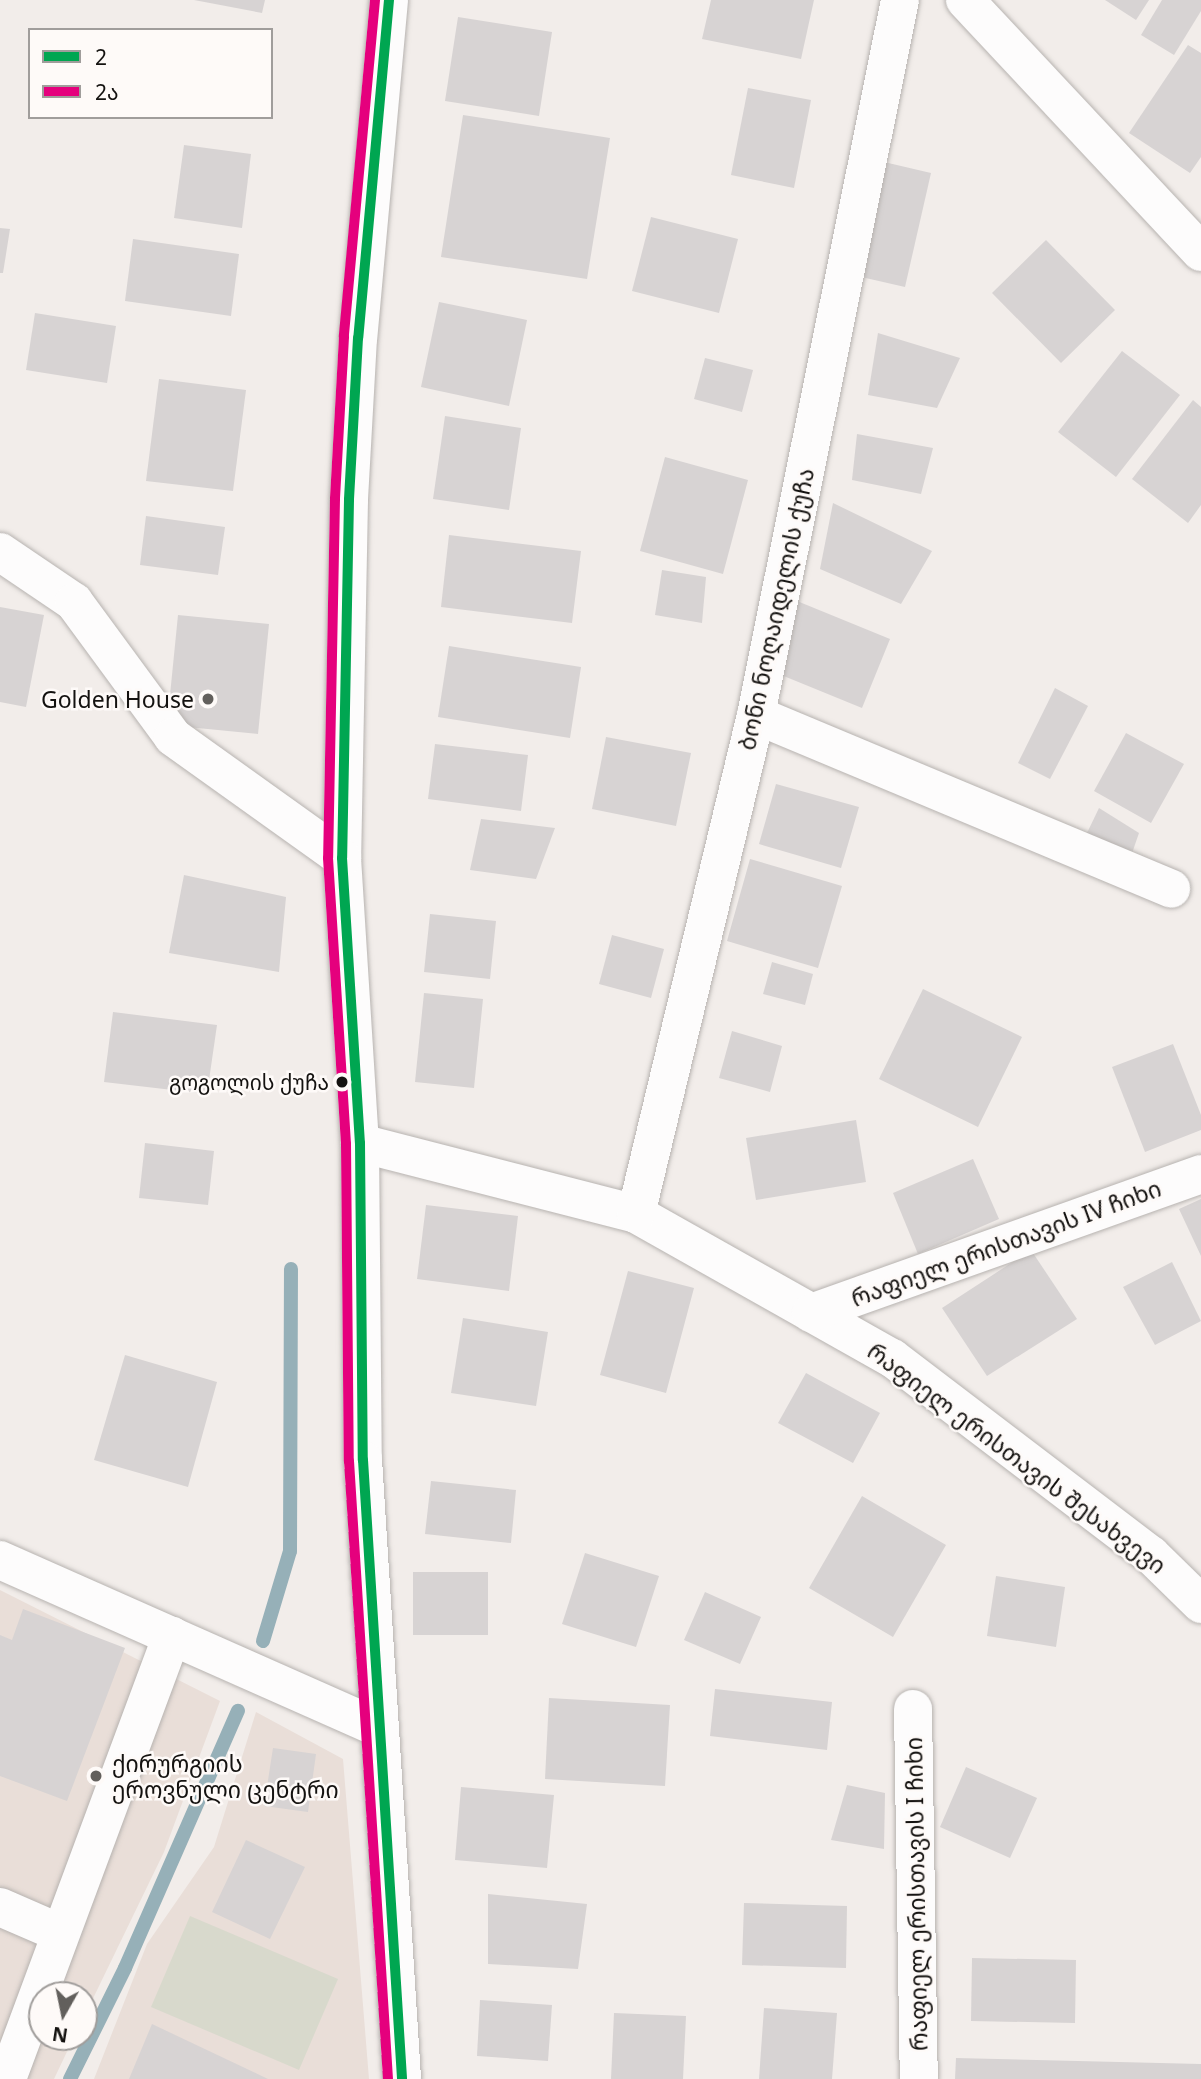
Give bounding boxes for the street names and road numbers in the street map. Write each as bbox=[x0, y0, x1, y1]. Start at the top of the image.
street label: ბონი ნოღაიდელის ქუჩა bbox=[733, 465, 819, 753]
street label: რაფიელ ერისთავის IV ჩიხი bbox=[847, 1174, 1165, 1312]
street label: რაფიელ ერისთავის შესახვევი bbox=[862, 1337, 1172, 1579]
street label: რაფიელ ერისთავის I ჩიხი bbox=[899, 1737, 933, 2051]

